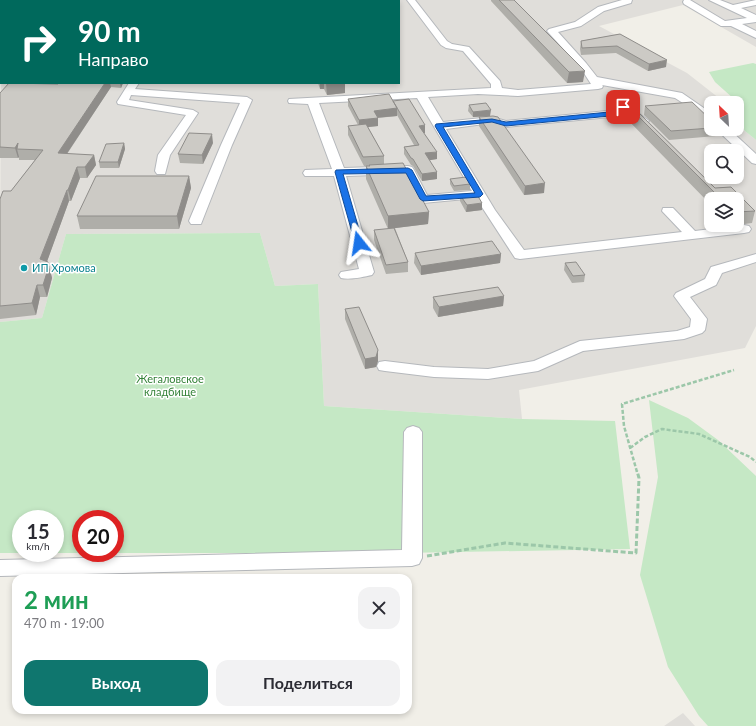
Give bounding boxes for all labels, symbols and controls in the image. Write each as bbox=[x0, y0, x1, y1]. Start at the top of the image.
text: 90 m bbox=[78, 14, 141, 48]
icon: right bbox=[12, 16, 64, 68]
text: Направо bbox=[78, 48, 149, 70]
pin bbox=[606, 90, 640, 124]
icon: arrive bbox=[612, 96, 634, 118]
north arrow bbox=[704, 96, 744, 136]
map controls bbox=[704, 96, 744, 232]
button: search bbox=[704, 144, 744, 184]
button: layers bbox=[704, 192, 744, 232]
position arrow bbox=[338, 222, 380, 264]
place label: ИП Хромова bbox=[32, 261, 96, 274]
marker: ИП Хромова bbox=[19, 263, 29, 273]
park label: Жегаловское кладбище bbox=[136, 372, 204, 398]
speed limit sign: 20 bbox=[72, 510, 124, 562]
text: 15 bbox=[26, 519, 50, 543]
text: km/h bbox=[26, 540, 50, 552]
text: 2 мин bbox=[24, 585, 89, 614]
button: close bbox=[358, 587, 400, 629]
text: 470 m · 19:00 bbox=[24, 615, 104, 631]
button: Выход bbox=[24, 660, 208, 706]
button: Поделиться bbox=[216, 660, 400, 706]

